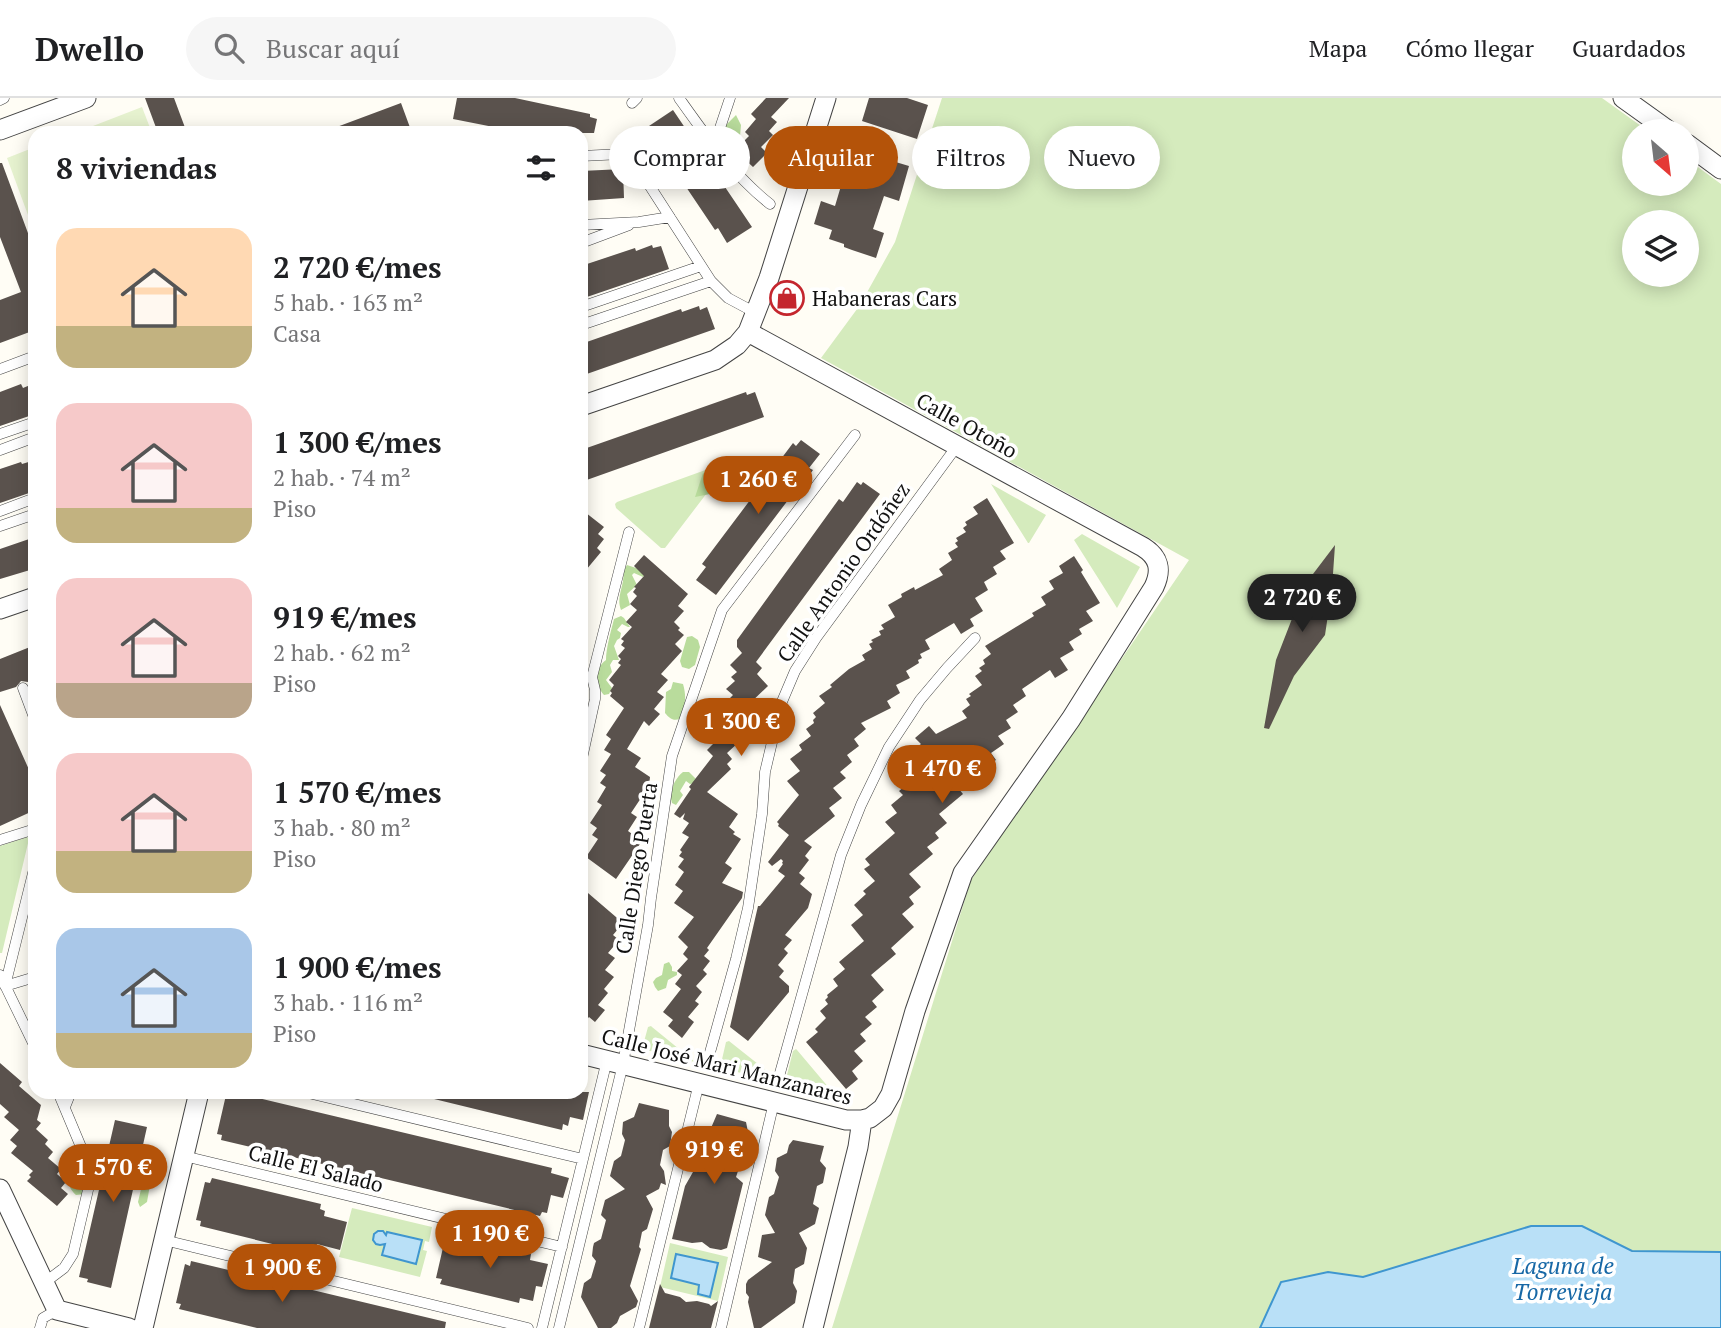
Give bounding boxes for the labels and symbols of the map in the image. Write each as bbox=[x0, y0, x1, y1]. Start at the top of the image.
north arrow bbox=[1622, 119, 1699, 196]
shop icon: Habaneras Cars bbox=[768, 279, 806, 317]
place label: Habaneras Cars bbox=[812, 284, 957, 312]
street label: Calle Otoño bbox=[911, 386, 1023, 464]
pin: 1 260 € bbox=[693, 456, 823, 516]
street label: Calle Antonio Ordóñez bbox=[770, 476, 916, 668]
pin: 2 720 € bbox=[1237, 574, 1367, 634]
pin: 1 300 € bbox=[676, 698, 806, 758]
pin: 1 470 € bbox=[877, 746, 1007, 805]
street label: Calle Diego Puerta bbox=[609, 780, 663, 956]
street label: Calle José Mari Manzanares bbox=[599, 1021, 855, 1111]
pin: 919 € bbox=[665, 1126, 763, 1186]
street label: Calle El Salado bbox=[246, 1138, 386, 1198]
pin: 1 570 € bbox=[48, 1144, 178, 1204]
pin: 1 190 € bbox=[425, 1210, 555, 1270]
pin: 1 900 € bbox=[217, 1244, 347, 1304]
water label: Laguna de Torrevieja bbox=[1511, 1250, 1614, 1307]

